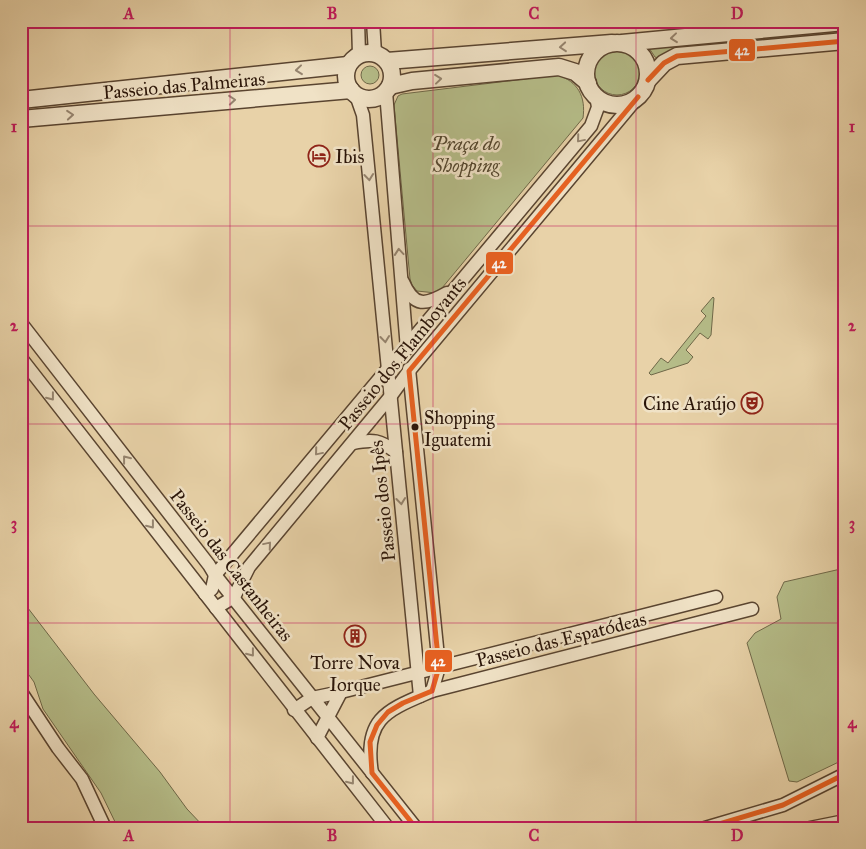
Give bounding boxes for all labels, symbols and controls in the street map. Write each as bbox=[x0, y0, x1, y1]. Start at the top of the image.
text: A bbox=[123, 4, 135, 23]
text: B bbox=[327, 4, 337, 23]
text: C bbox=[529, 4, 540, 23]
text: D bbox=[731, 4, 744, 23]
one-way arrow bbox=[670, 32, 678, 43]
line badge: 42 bbox=[728, 38, 756, 62]
one-way arrow bbox=[559, 41, 567, 52]
text: 42 bbox=[735, 42, 750, 60]
one-way arrow bbox=[295, 64, 303, 75]
street label: Passeio das Palmeiras bbox=[102, 67, 266, 104]
one-way arrow bbox=[434, 74, 442, 85]
one-way arrow bbox=[228, 95, 236, 106]
one-way arrow bbox=[66, 109, 74, 120]
text: 1 bbox=[11, 117, 18, 136]
text: 1 bbox=[849, 117, 856, 136]
park label: Praça do Shopping bbox=[432, 132, 501, 178]
one-way arrow bbox=[577, 134, 586, 143]
hotel icon: Ibis bbox=[307, 144, 331, 168]
place label: Ibis bbox=[335, 145, 365, 168]
one-way arrow bbox=[363, 173, 374, 181]
one-way arrow bbox=[394, 248, 405, 256]
line badge: 42 bbox=[485, 251, 514, 275]
text: 42 bbox=[492, 255, 507, 273]
street label: Passeio dos Flamboyants bbox=[334, 272, 471, 435]
text: 2 bbox=[10, 316, 19, 335]
text: 2 bbox=[848, 316, 857, 335]
one-way arrow bbox=[379, 335, 390, 343]
one-way arrow bbox=[46, 391, 54, 400]
theatre icon: Cine Araújo bbox=[740, 391, 764, 415]
place label: Cine Araújo bbox=[643, 392, 736, 415]
place label: Shopping Iguatemi bbox=[424, 407, 495, 452]
marker: Shopping Iguatemi bbox=[410, 422, 420, 432]
street label: Passeio dos Ipês bbox=[365, 439, 400, 563]
one-way arrow bbox=[315, 446, 324, 455]
one-way arrow bbox=[124, 456, 132, 465]
street label: Passeio das Castanheiras bbox=[165, 485, 298, 646]
one-way arrow bbox=[395, 497, 406, 505]
text: 3 bbox=[11, 514, 17, 534]
text: 3 bbox=[849, 514, 855, 534]
one-way arrow bbox=[145, 519, 154, 529]
one-way arrow bbox=[262, 541, 271, 550]
street label: Passeio das Espatódeas bbox=[474, 607, 649, 672]
building icon: Torre Nova Iorque bbox=[343, 624, 367, 648]
one-way arrow bbox=[245, 647, 254, 657]
line badge: 42 bbox=[424, 649, 453, 673]
place label: Torre Nova Iorque bbox=[310, 651, 401, 697]
text: 42 bbox=[431, 653, 446, 671]
text: 4 bbox=[10, 713, 20, 733]
text: 4 bbox=[848, 713, 858, 733]
one-way arrow bbox=[345, 775, 354, 785]
text: A bbox=[123, 826, 135, 845]
text: B bbox=[327, 826, 337, 845]
text: C bbox=[529, 826, 540, 845]
text: D bbox=[731, 826, 744, 845]

